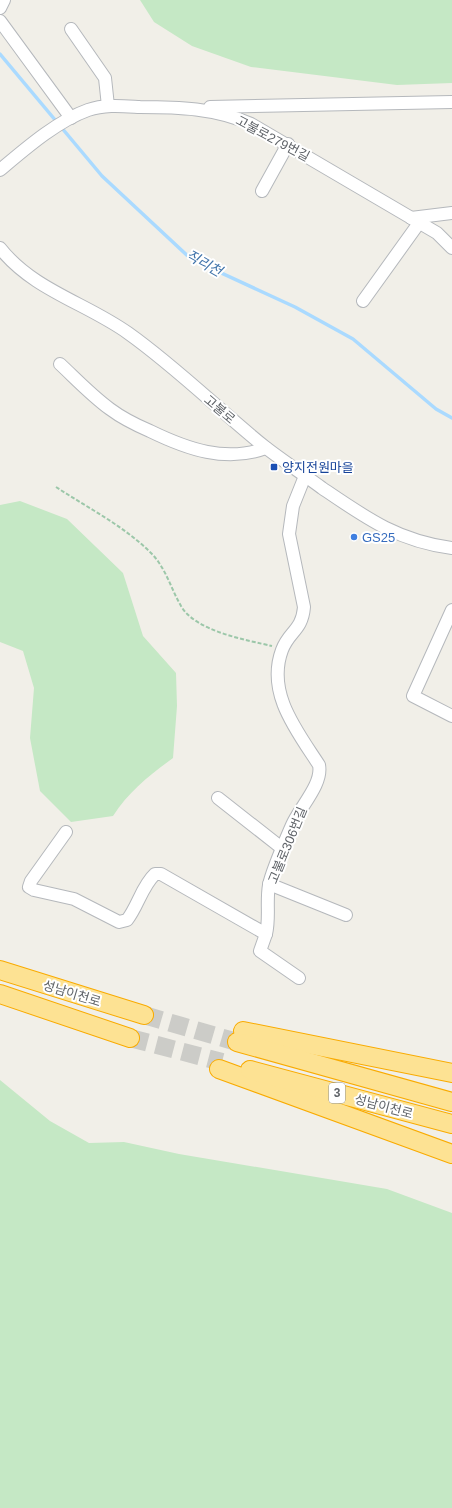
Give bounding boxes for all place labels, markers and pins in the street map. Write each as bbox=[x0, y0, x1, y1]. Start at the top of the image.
place label: 양지전원마을 bbox=[282, 460, 354, 475]
marker: 양지전원마을 bbox=[269, 462, 279, 472]
place label: GS25 bbox=[362, 530, 395, 545]
marker: GS25 bbox=[349, 532, 359, 542]

